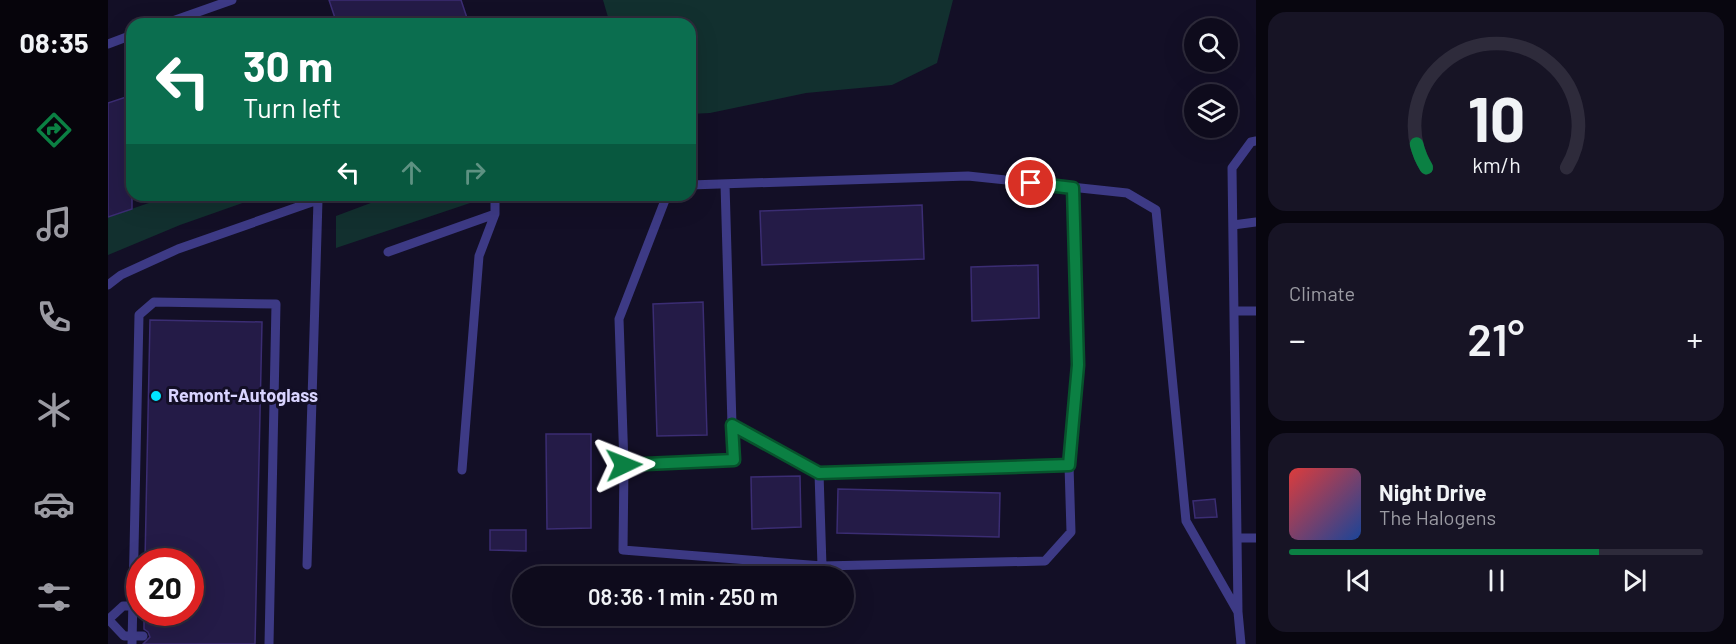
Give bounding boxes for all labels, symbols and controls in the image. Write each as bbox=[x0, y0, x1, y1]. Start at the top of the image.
map controls bbox=[1184, 18, 1238, 138]
button: search bbox=[1184, 18, 1238, 72]
text: 08:35 bbox=[20, 26, 88, 58]
text: 30 m bbox=[243, 40, 333, 90]
icon: left bbox=[144, 42, 222, 120]
text: 10 bbox=[1467, 81, 1525, 155]
button: layers bbox=[1184, 84, 1238, 138]
text: Turn left bbox=[243, 91, 341, 123]
icon: directions bbox=[33, 109, 75, 151]
text: km/h bbox=[1472, 153, 1520, 178]
icon: left bbox=[332, 156, 365, 189]
icon: ahead bbox=[395, 156, 428, 189]
icon: right bbox=[458, 156, 491, 189]
pin bbox=[1005, 157, 1056, 208]
icon: arrive bbox=[1014, 166, 1047, 199]
icon: music bbox=[33, 203, 75, 245]
text: Climate bbox=[1289, 281, 1355, 305]
icon: phone bbox=[33, 296, 75, 338]
text: 21° bbox=[1467, 311, 1525, 365]
text: − bbox=[1289, 319, 1306, 359]
text: + bbox=[1686, 319, 1703, 359]
place label: Remont-Autoglass bbox=[168, 384, 318, 406]
icon: climate bbox=[33, 389, 75, 431]
marker: Remont-Autoglass bbox=[149, 389, 163, 403]
position arrow bbox=[592, 433, 656, 497]
text: Night Drive bbox=[1379, 479, 1487, 505]
icon: car bbox=[33, 483, 75, 525]
text: The Halogens bbox=[1379, 505, 1496, 529]
speed limit sign: 20 bbox=[126, 548, 204, 626]
icon: previous bbox=[1342, 564, 1375, 597]
icon: pause bbox=[1480, 564, 1513, 597]
icon: next bbox=[1618, 564, 1651, 597]
icon: filters bbox=[33, 576, 75, 618]
text: 08:36 · 1 min · 250 m bbox=[588, 583, 778, 609]

